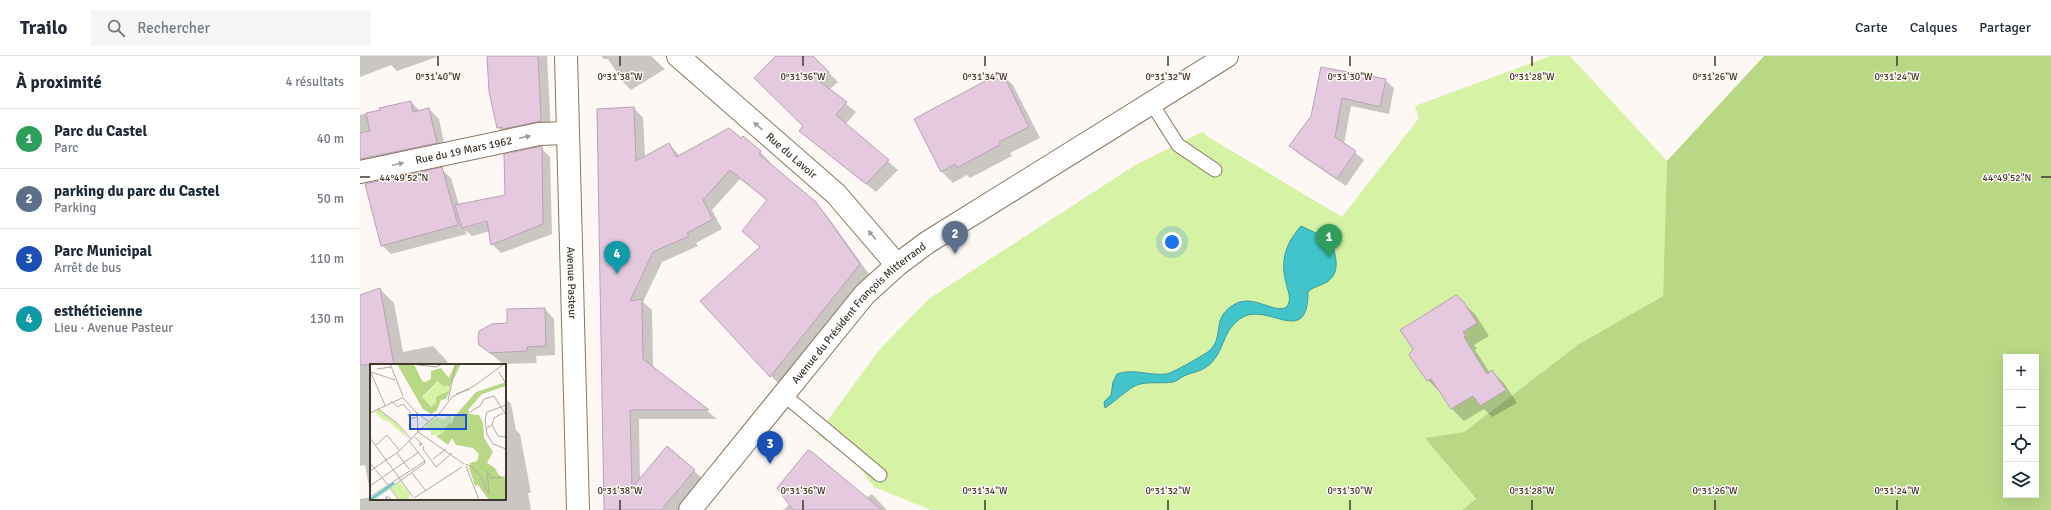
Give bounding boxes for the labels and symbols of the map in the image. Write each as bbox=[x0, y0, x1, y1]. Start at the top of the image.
text: 0°31'40"W bbox=[415, 71, 461, 83]
text: 0°31'38"W bbox=[597, 71, 643, 83]
text: 0°31'36"W bbox=[780, 71, 826, 83]
text: 0°31'34"W bbox=[962, 71, 1008, 83]
text: 0°31'32"W bbox=[1145, 71, 1191, 83]
text: 0°31'30"W bbox=[1327, 71, 1373, 83]
text: 0°31'28"W bbox=[1509, 71, 1555, 83]
text: 0°31'26"W bbox=[1692, 71, 1738, 83]
text: 0°31'24"W bbox=[1874, 71, 1920, 83]
one-way arrow bbox=[753, 122, 762, 131]
street label: Rue du Lavoir bbox=[763, 130, 820, 181]
one-way arrow bbox=[519, 133, 531, 139]
street label: Rue du 19 Mars 1962 bbox=[414, 134, 513, 167]
one-way arrow bbox=[392, 160, 404, 166]
text: 44°49'52"N bbox=[380, 172, 428, 184]
text: 44°49'52"N bbox=[1983, 172, 2031, 184]
pin: 2 bbox=[942, 221, 968, 254]
pin: 1 bbox=[1316, 224, 1342, 257]
one-way arrow bbox=[867, 230, 876, 240]
your location bbox=[1162, 232, 1182, 252]
street label: Avenue du Président François Mitterrand bbox=[789, 240, 929, 386]
pin: 4 bbox=[604, 241, 630, 274]
street label: Avenue Pasteur bbox=[564, 246, 579, 319]
inset map bbox=[370, 364, 506, 500]
pin: 3 bbox=[757, 431, 783, 464]
text: 0°31'38"W bbox=[597, 485, 643, 497]
text: 0°31'36"W bbox=[780, 485, 826, 497]
text: 0°31'34"W bbox=[962, 485, 1008, 497]
text: 0°31'32"W bbox=[1145, 485, 1191, 497]
text: 0°31'30"W bbox=[1327, 485, 1373, 497]
text: 0°31'28"W bbox=[1509, 485, 1555, 497]
text: 0°31'26"W bbox=[1692, 485, 1738, 497]
text: 0°31'24"W bbox=[1874, 485, 1920, 497]

